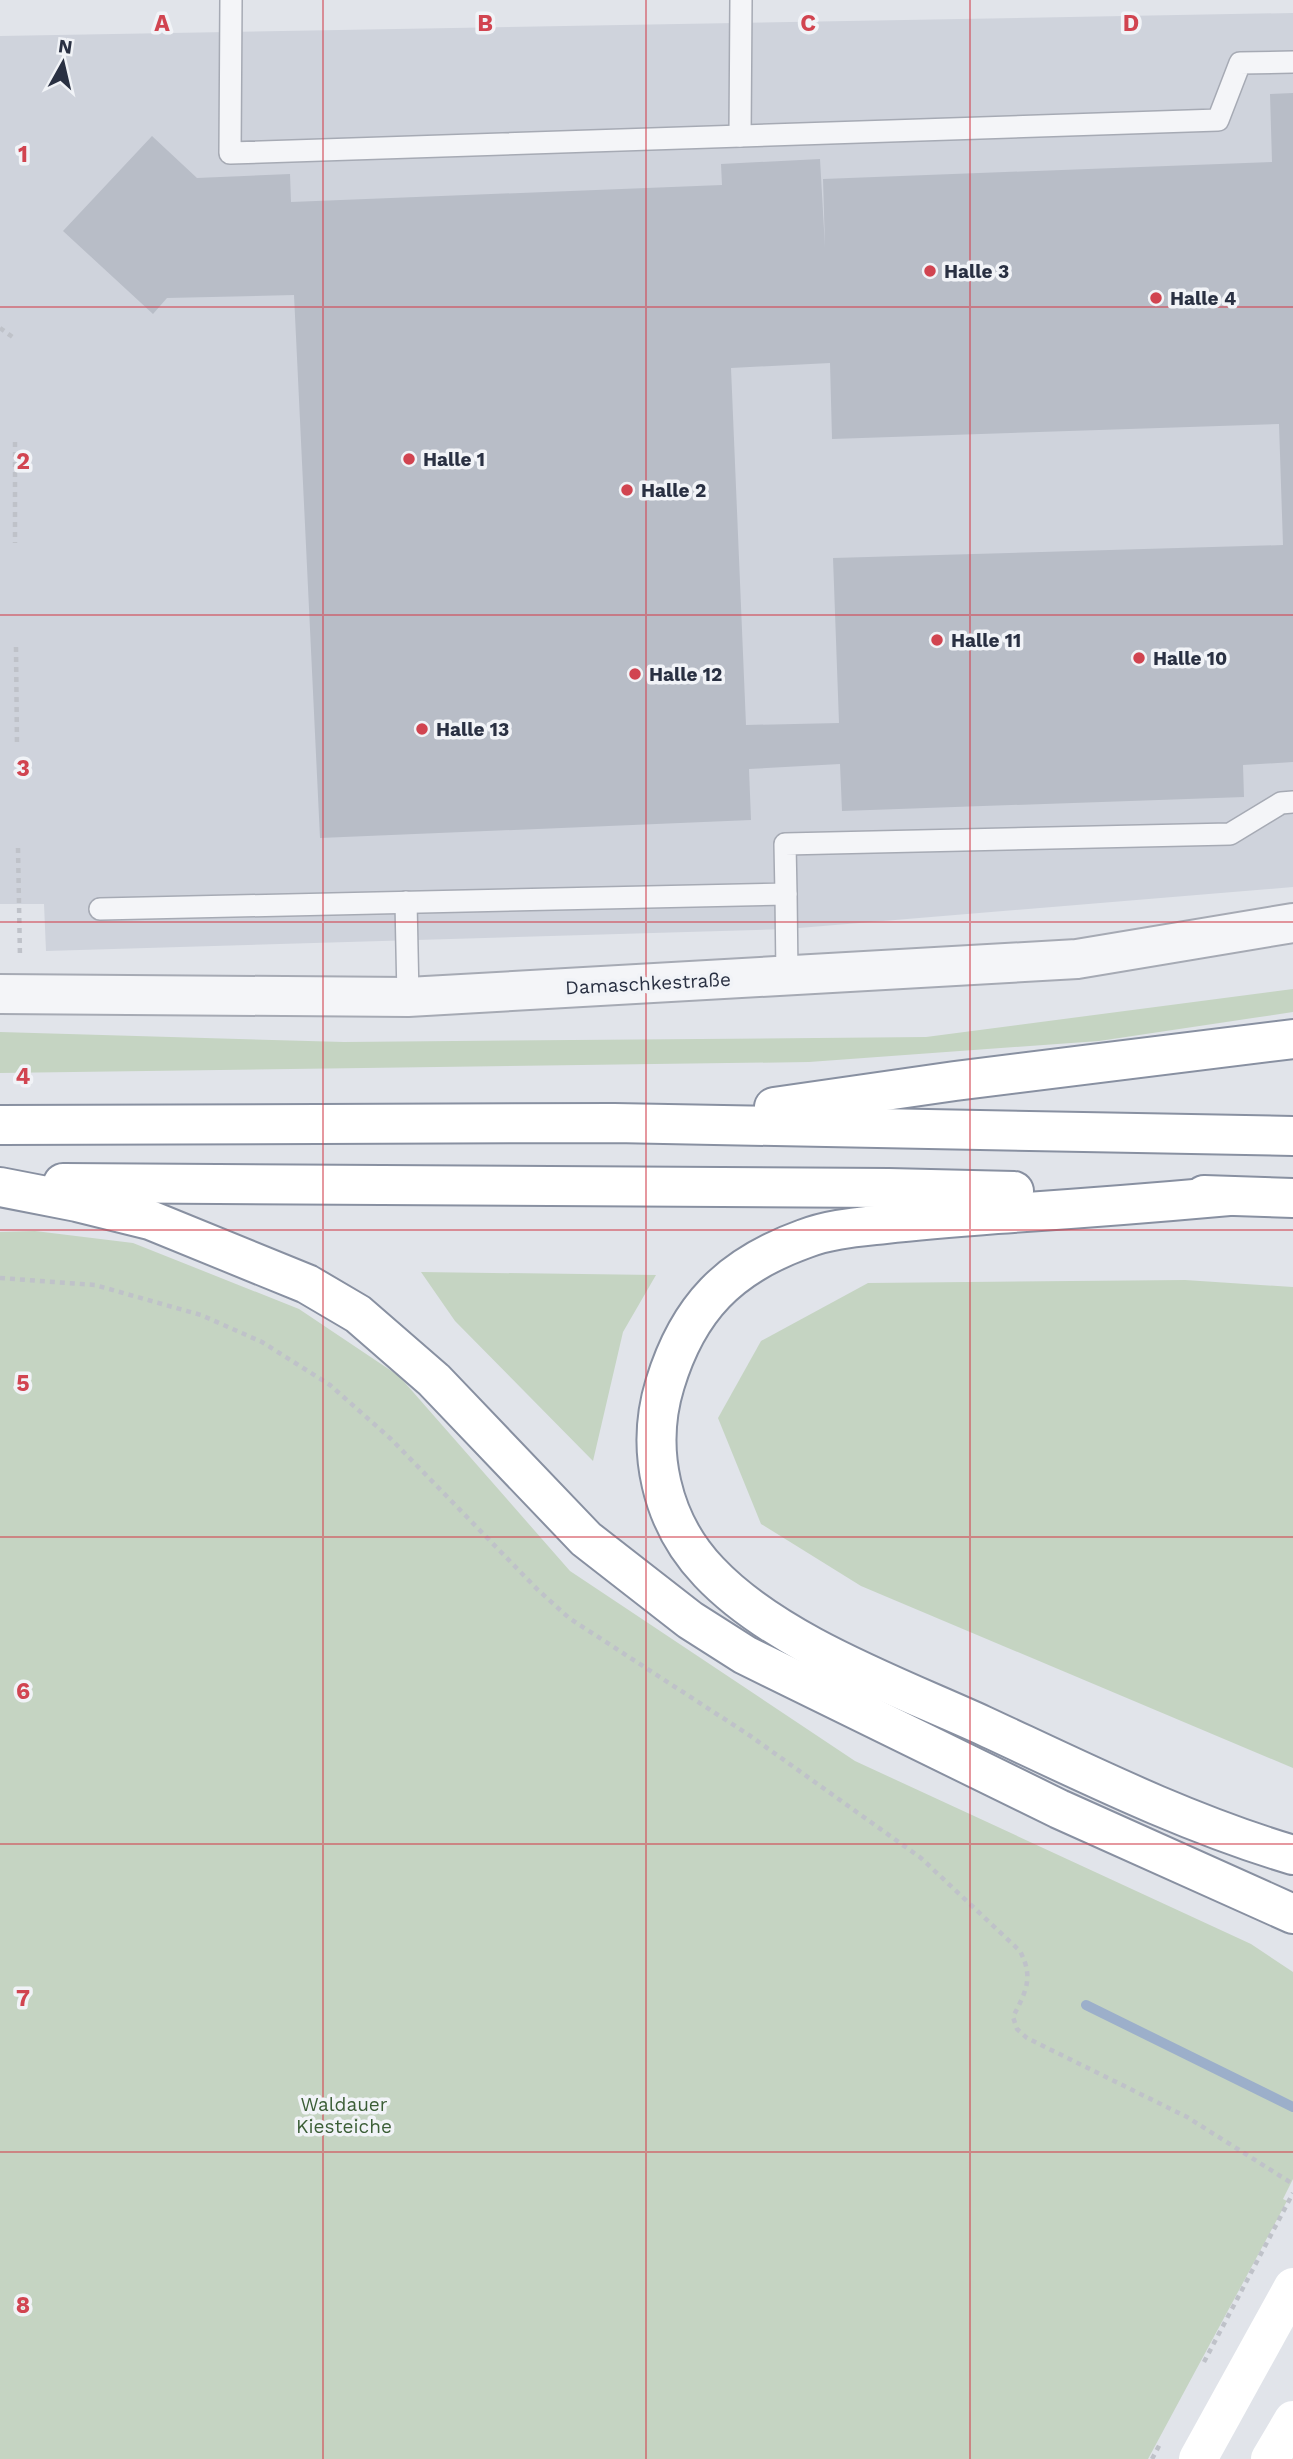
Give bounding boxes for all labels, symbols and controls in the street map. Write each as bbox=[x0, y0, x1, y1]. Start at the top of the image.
text: A bbox=[154, 10, 170, 37]
text: B bbox=[477, 10, 493, 37]
text: C bbox=[800, 10, 816, 37]
text: D bbox=[1123, 10, 1139, 37]
north arrow bbox=[28, 28, 98, 98]
text: N bbox=[57, 34, 74, 59]
text: 1 bbox=[18, 141, 28, 168]
place label: Halle 3 bbox=[944, 260, 1009, 283]
marker: Halle 3 bbox=[922, 263, 938, 279]
place label: Halle 4 bbox=[1170, 287, 1236, 310]
marker: Halle 4 bbox=[1148, 290, 1164, 306]
text: 2 bbox=[16, 448, 30, 475]
place label: Halle 1 bbox=[423, 448, 485, 471]
marker: Halle 1 bbox=[401, 451, 417, 467]
place label: Halle 2 bbox=[641, 479, 706, 502]
marker: Halle 2 bbox=[619, 482, 635, 498]
place label: Halle 11 bbox=[951, 629, 1021, 652]
marker: Halle 11 bbox=[929, 632, 945, 648]
place label: Halle 10 bbox=[1153, 647, 1227, 670]
marker: Halle 10 bbox=[1131, 650, 1147, 666]
place label: Halle 12 bbox=[649, 663, 722, 686]
marker: Halle 12 bbox=[627, 666, 643, 682]
place label: Halle 13 bbox=[436, 718, 509, 741]
marker: Halle 13 bbox=[414, 721, 430, 737]
text: 3 bbox=[16, 755, 30, 782]
street label: Damaschkestraße bbox=[565, 968, 732, 999]
text: 4 bbox=[16, 1063, 31, 1090]
text: 5 bbox=[16, 1370, 30, 1397]
text: 6 bbox=[16, 1678, 30, 1705]
text: 7 bbox=[16, 1985, 30, 2012]
park label: Waldauer Kiesteiche bbox=[296, 2093, 392, 2138]
text: 8 bbox=[16, 2292, 30, 2319]

